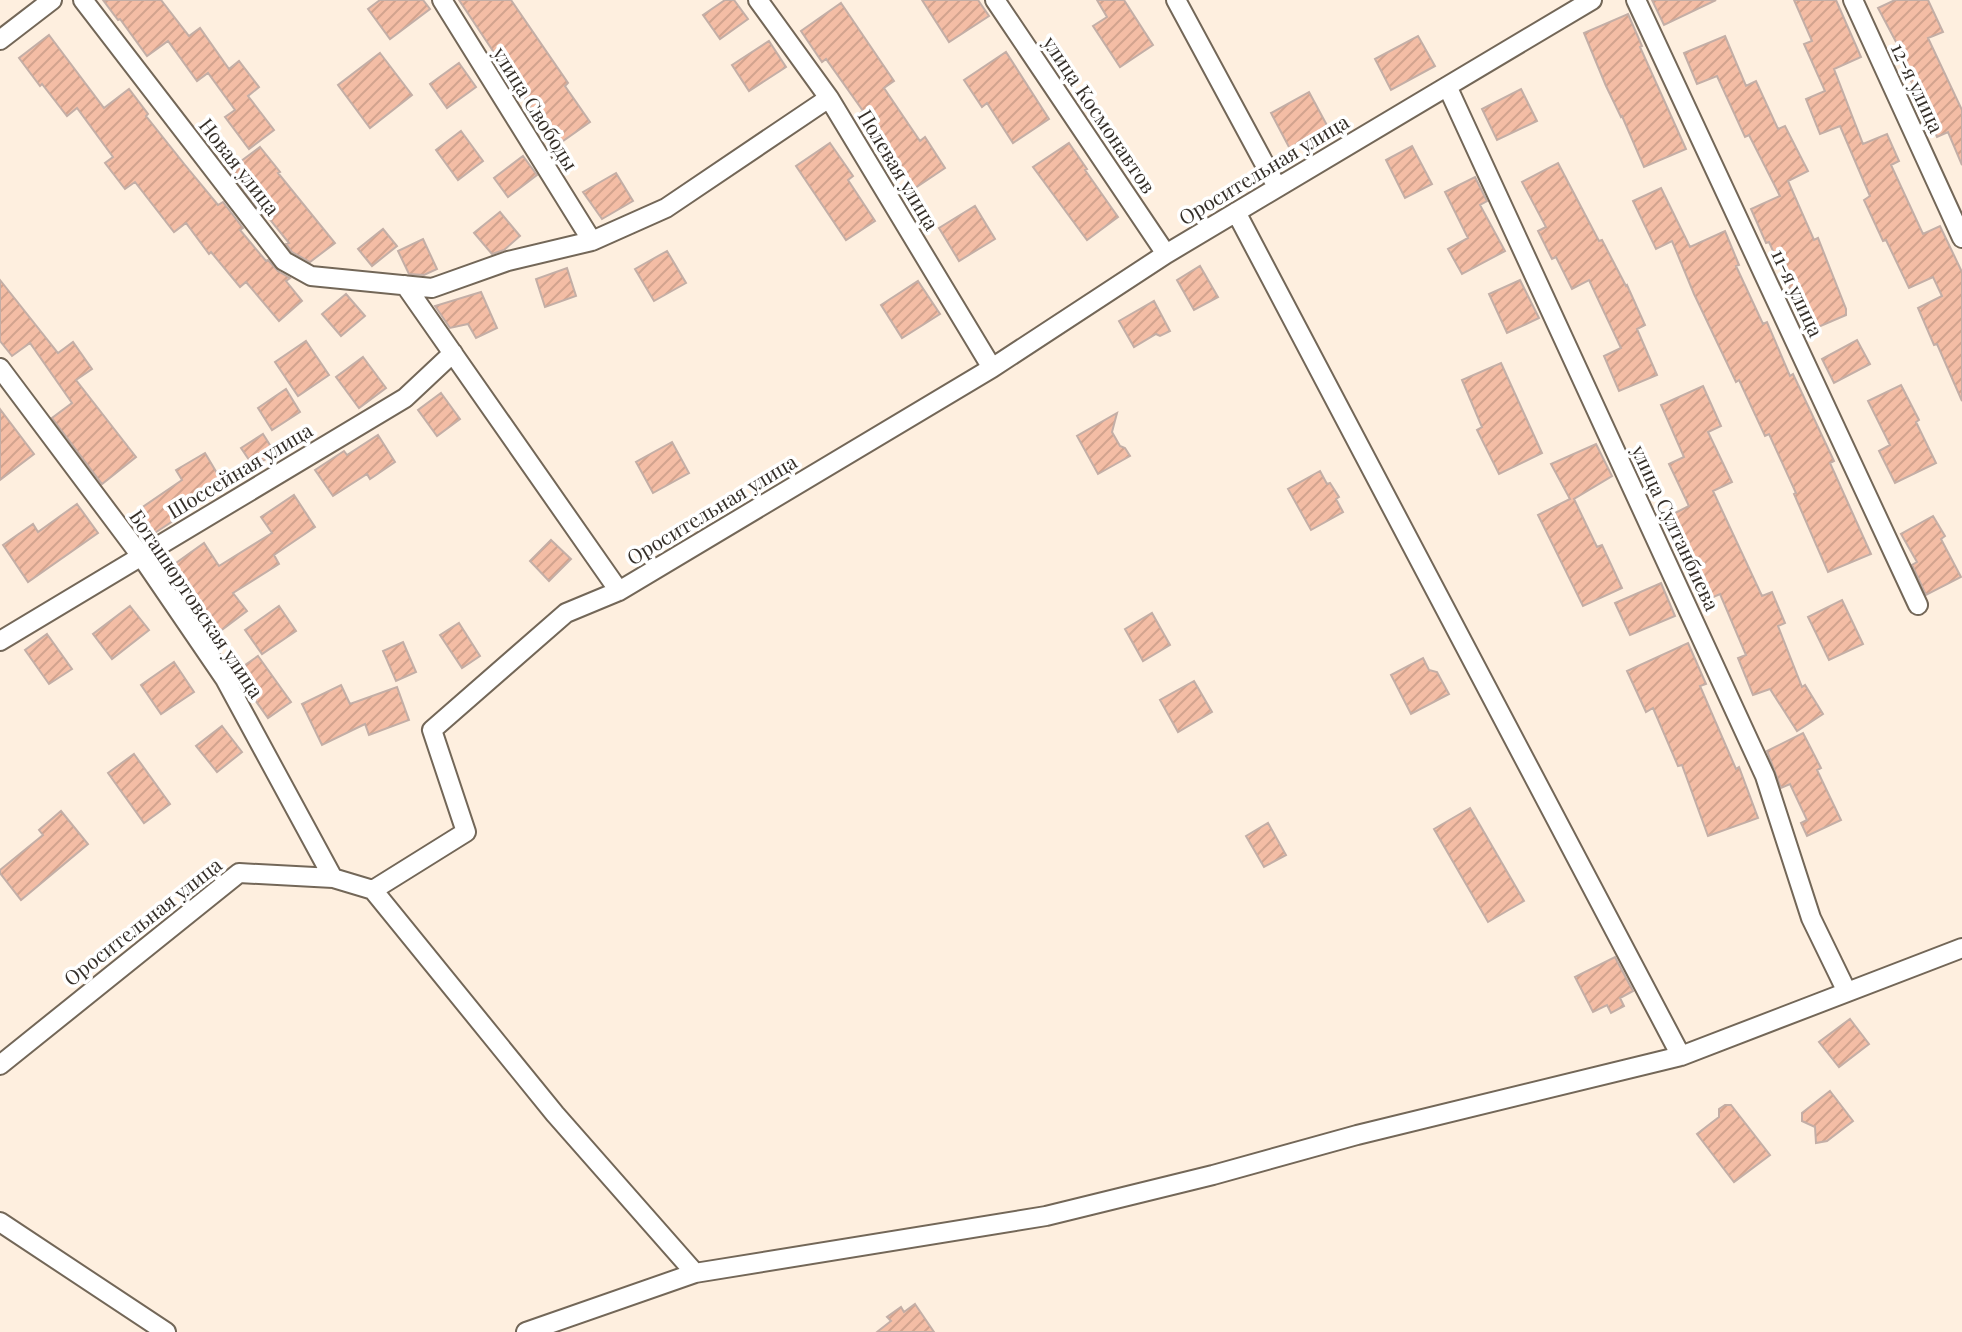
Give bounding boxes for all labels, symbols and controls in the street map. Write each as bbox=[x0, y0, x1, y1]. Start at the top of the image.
street label: улица Космонавтов bbox=[1037, 29, 1163, 198]
street label: 12-я улица bbox=[1886, 38, 1951, 137]
street label: улица Свободы bbox=[487, 40, 585, 175]
street label: Полевая улица bbox=[853, 104, 946, 235]
street label: Оросительная улица bbox=[1173, 107, 1353, 230]
street label: Новая улица bbox=[194, 112, 287, 220]
street label: 11-я улица bbox=[1766, 244, 1831, 341]
street label: Шоссейная улица bbox=[162, 416, 317, 524]
street label: улица Султанбиева bbox=[1626, 439, 1727, 615]
street label: Оросительная улица bbox=[621, 447, 801, 570]
street label: Боташюртовская улица bbox=[124, 504, 271, 703]
street label: Оросительная улица bbox=[57, 850, 227, 991]

